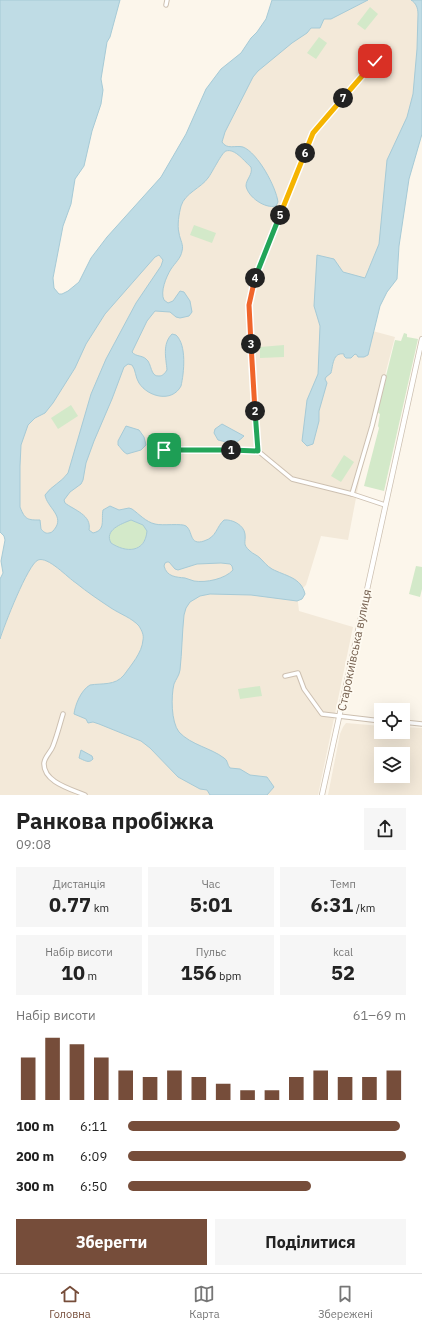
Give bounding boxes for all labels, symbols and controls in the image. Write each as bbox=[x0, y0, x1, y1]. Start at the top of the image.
pin bbox=[358, 44, 392, 78]
icon: check bbox=[364, 50, 386, 72]
pin: 7 bbox=[333, 88, 353, 108]
text: 7 bbox=[340, 91, 346, 105]
pin: 6 bbox=[295, 143, 315, 163]
text: 6 bbox=[302, 146, 308, 160]
pin: 5 bbox=[270, 205, 290, 225]
text: 5 bbox=[277, 208, 283, 222]
pin: 4 bbox=[245, 268, 265, 288]
text: 4 bbox=[252, 271, 258, 285]
pin: 3 bbox=[241, 334, 261, 354]
text: 3 bbox=[248, 337, 254, 351]
pin: 2 bbox=[245, 401, 265, 421]
text: 2 bbox=[252, 404, 258, 418]
pin bbox=[147, 433, 181, 467]
icon: arrive bbox=[153, 439, 175, 461]
pin: 1 bbox=[221, 440, 241, 460]
text: 1 bbox=[228, 443, 234, 457]
street label: Старокиївська вулиця bbox=[334, 588, 374, 712]
map controls bbox=[374, 703, 410, 783]
button: locate bbox=[374, 703, 410, 739]
button: layers bbox=[374, 747, 410, 783]
text: Ранкова пробіжка bbox=[16, 806, 214, 835]
button: share bbox=[364, 808, 406, 850]
text: 09:08 bbox=[16, 836, 51, 853]
text: Дистанція bbox=[53, 877, 105, 891]
text: Час bbox=[202, 877, 220, 891]
text: Темп bbox=[330, 877, 356, 891]
text: 0.77 bbox=[49, 891, 91, 918]
text: 5:01 bbox=[190, 891, 232, 918]
text: 6:31 bbox=[311, 891, 353, 918]
text: km bbox=[91, 901, 109, 915]
text: /km bbox=[353, 901, 375, 915]
text: Набір висоти bbox=[45, 945, 113, 959]
text: Пульс bbox=[196, 945, 226, 959]
text: kcal bbox=[333, 945, 353, 959]
text: 10 bbox=[61, 959, 85, 986]
text: 156 bbox=[181, 959, 217, 986]
text: 52 bbox=[331, 959, 355, 986]
text: m bbox=[85, 969, 97, 983]
text: bpm bbox=[217, 969, 241, 983]
text: Набір висоти bbox=[16, 1007, 96, 1024]
text: 61–69 m bbox=[353, 1007, 406, 1024]
text: 100 m bbox=[16, 1118, 54, 1135]
text: 6:11 bbox=[80, 1118, 107, 1135]
text: 200 m bbox=[16, 1148, 54, 1165]
text: 6:09 bbox=[80, 1148, 107, 1165]
text: 300 m bbox=[16, 1178, 54, 1195]
text: 6:50 bbox=[80, 1178, 107, 1195]
button: Зберегти bbox=[16, 1219, 207, 1265]
button: Поділитися bbox=[215, 1219, 406, 1265]
tab: Головна bbox=[49, 1283, 91, 1321]
tab: Карта bbox=[189, 1283, 220, 1321]
tab: Збережені bbox=[318, 1283, 373, 1321]

